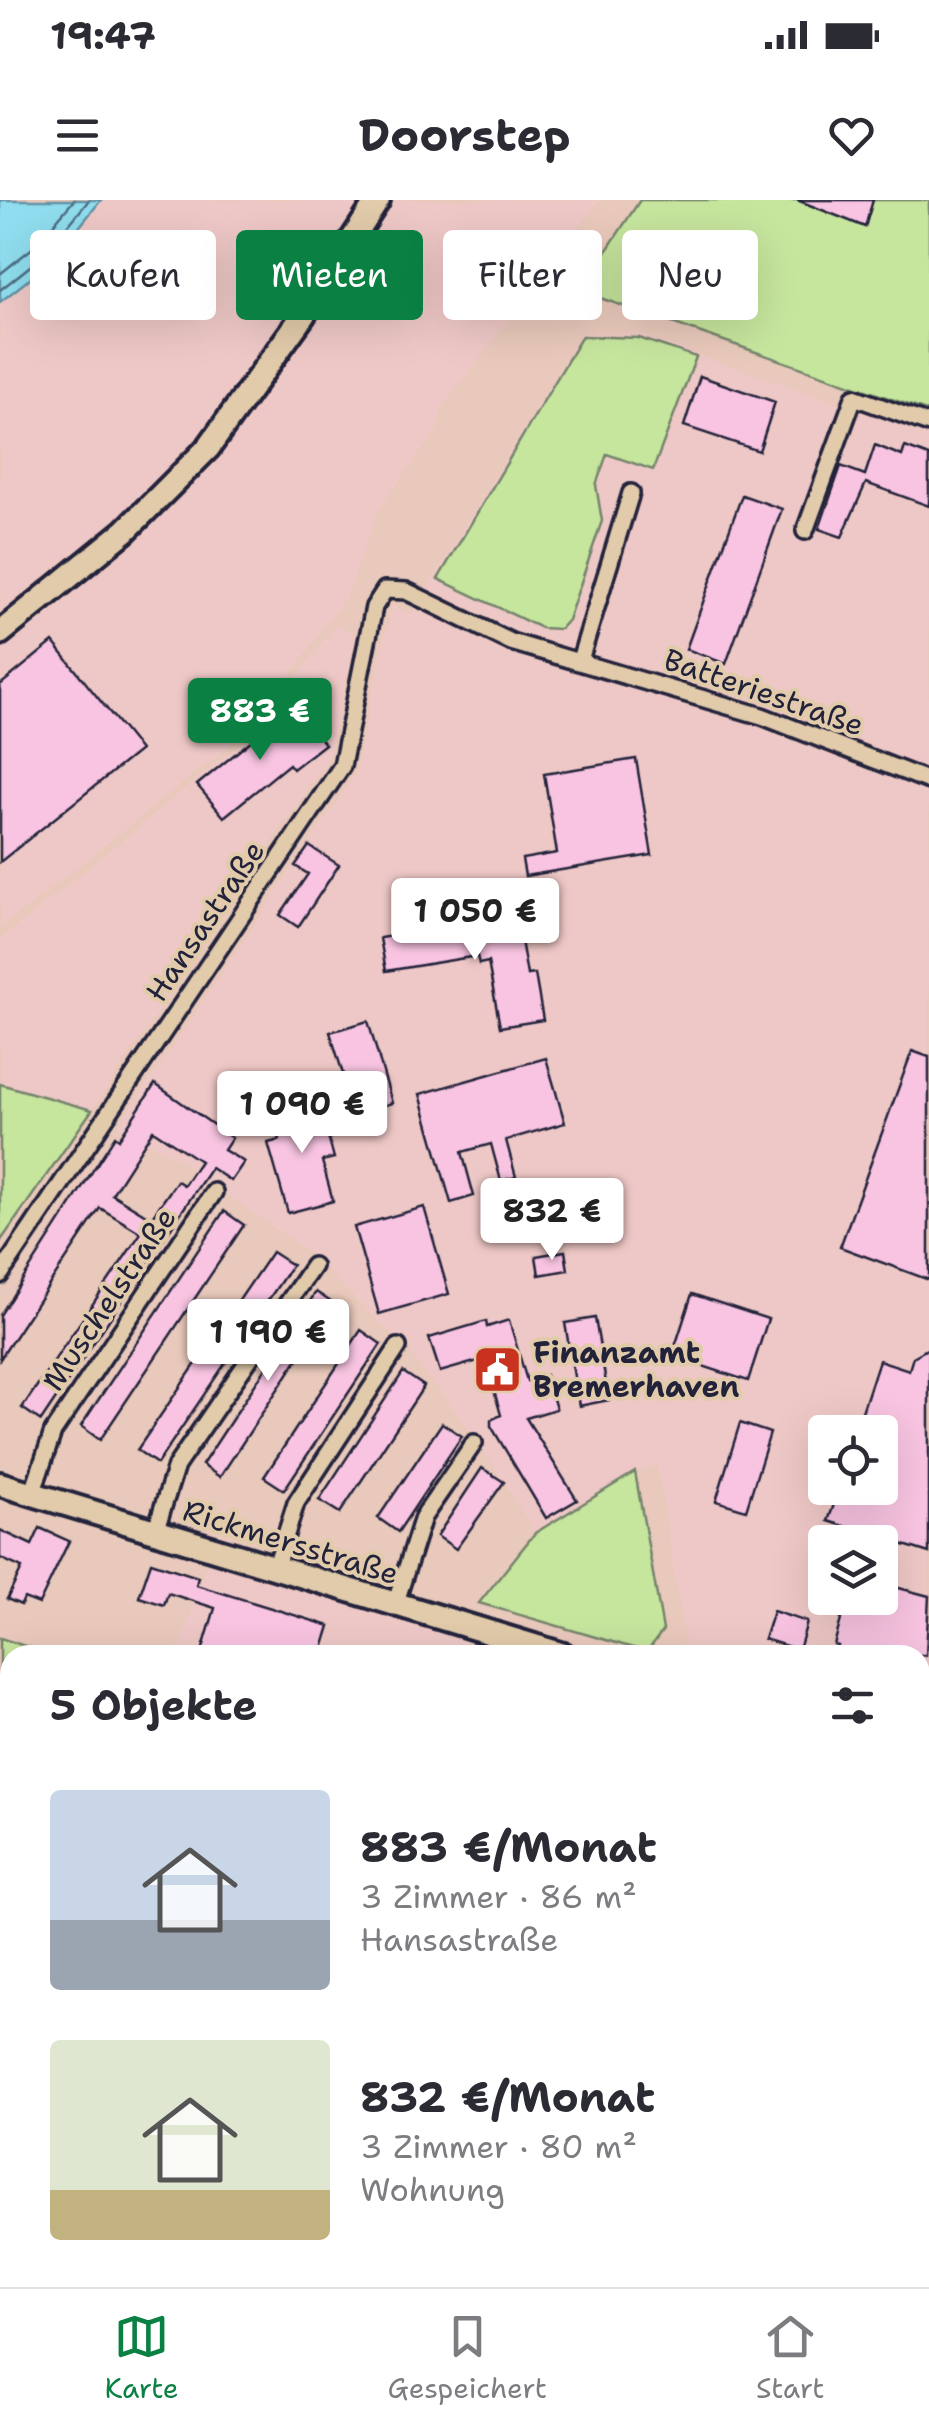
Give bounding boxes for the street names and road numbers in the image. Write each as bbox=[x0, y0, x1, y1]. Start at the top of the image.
street label: Batteriestraße bbox=[659, 639, 869, 745]
street label: Hansastraße bbox=[136, 832, 274, 1010]
street label: Muschelstraße bbox=[32, 1199, 186, 1399]
street label: Rickmersstraße bbox=[178, 1490, 404, 1594]

